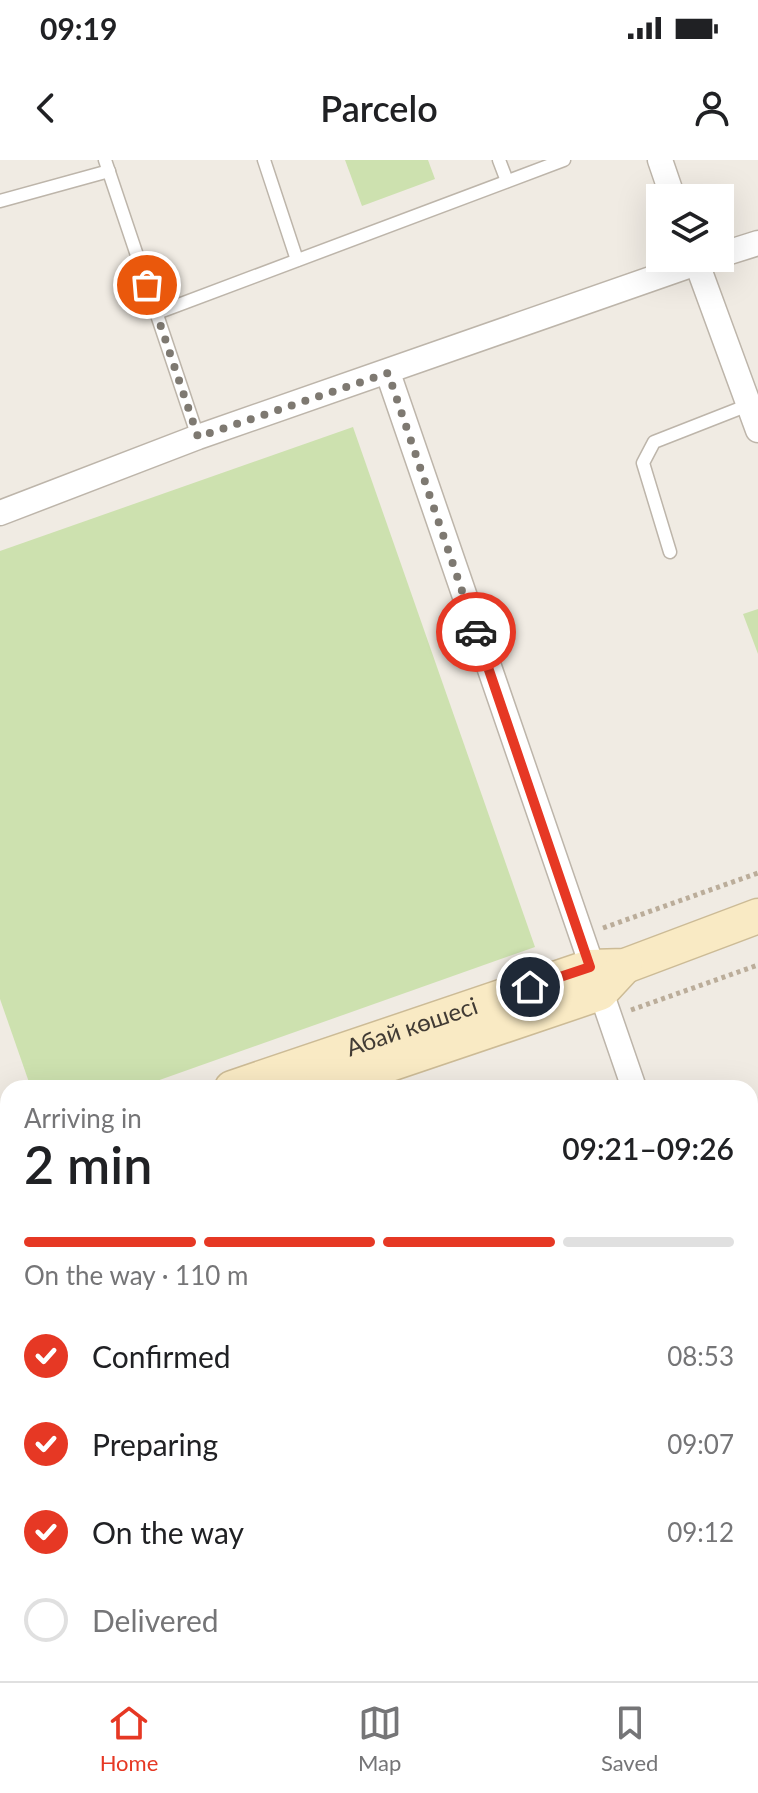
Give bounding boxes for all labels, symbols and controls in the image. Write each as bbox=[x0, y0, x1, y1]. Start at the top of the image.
text: 09:19 bbox=[40, 10, 117, 46]
icon: back bbox=[24, 86, 68, 130]
text: Parcelo bbox=[320, 86, 438, 130]
icon: person bbox=[690, 86, 734, 130]
map controls bbox=[646, 184, 734, 272]
button: layers bbox=[646, 184, 734, 272]
pin bbox=[113, 251, 181, 319]
icon: bag bbox=[125, 263, 169, 307]
courier bbox=[436, 592, 516, 672]
icon: car bbox=[454, 610, 498, 654]
pin bbox=[496, 953, 564, 1021]
icon: home bbox=[508, 965, 552, 1009]
street label: Абай көшесі bbox=[342, 990, 481, 1061]
text: Arriving in bbox=[24, 1102, 142, 1134]
text: 09:21–09:26 bbox=[562, 1130, 734, 1166]
text: 2 min bbox=[24, 1133, 152, 1195]
text: On the way · 110 m bbox=[24, 1259, 248, 1291]
icon: check bbox=[24, 1334, 68, 1378]
text: Confirmed bbox=[92, 1338, 231, 1374]
text: 08:53 bbox=[667, 1340, 734, 1372]
icon: check bbox=[24, 1422, 68, 1466]
text: Preparing bbox=[92, 1426, 218, 1462]
text: 09:07 bbox=[667, 1428, 734, 1460]
icon: check bbox=[24, 1510, 68, 1554]
text: On the way bbox=[92, 1514, 244, 1550]
text: 09:12 bbox=[667, 1516, 734, 1548]
text: Delivered bbox=[92, 1602, 219, 1638]
tab: Home bbox=[100, 1701, 158, 1776]
tab: Map bbox=[358, 1701, 402, 1776]
tab: Saved bbox=[601, 1701, 658, 1776]

